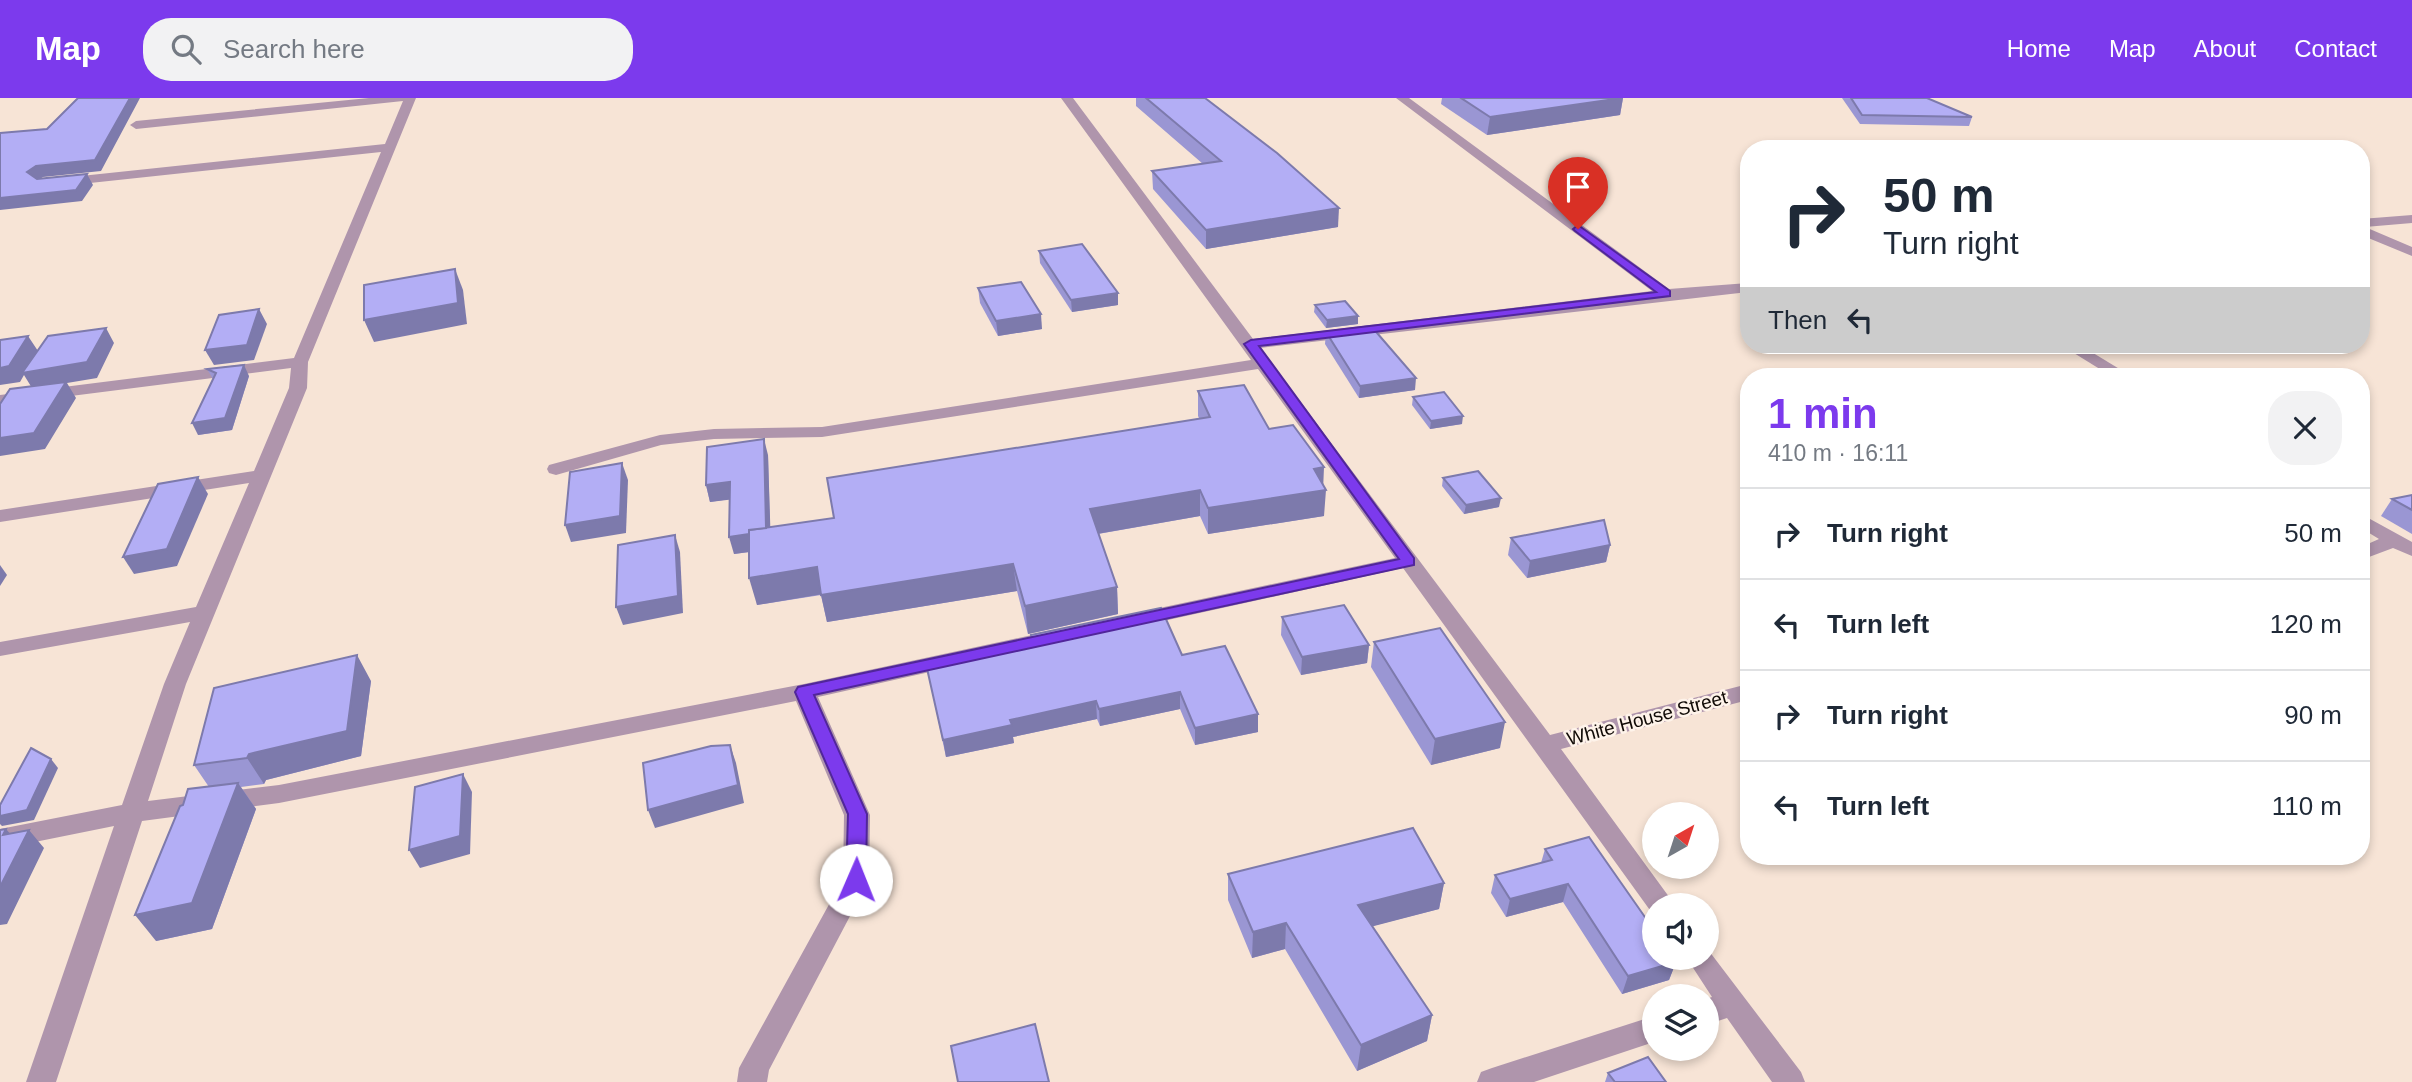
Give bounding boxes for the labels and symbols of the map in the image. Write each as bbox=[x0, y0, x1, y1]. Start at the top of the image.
pin bbox=[1548, 157, 1608, 229]
street label: White House Street bbox=[1565, 686, 1730, 749]
north arrow bbox=[1642, 802, 1718, 878]
position arrow bbox=[819, 843, 893, 917]

